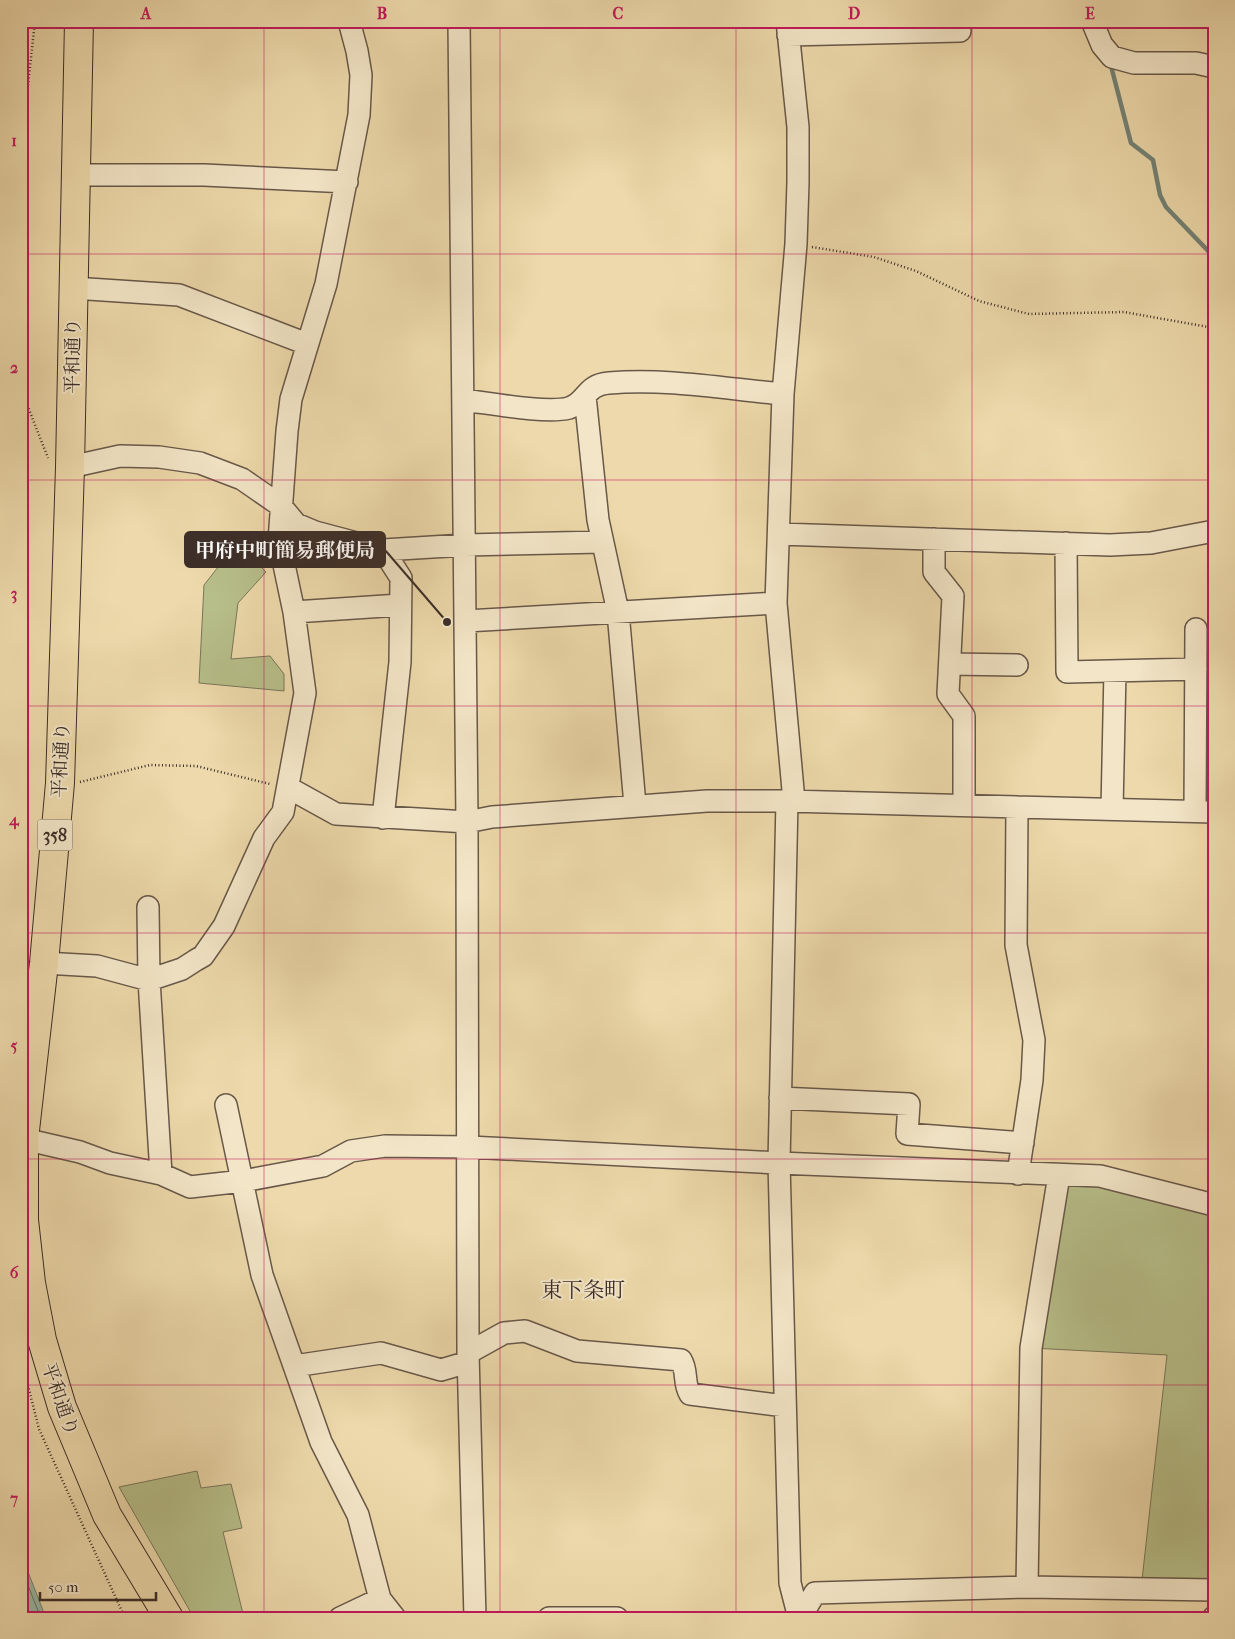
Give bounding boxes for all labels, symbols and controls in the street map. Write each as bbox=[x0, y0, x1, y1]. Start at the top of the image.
text: A bbox=[140, 4, 152, 23]
text: B bbox=[377, 4, 387, 23]
text: C bbox=[613, 4, 624, 23]
text: D bbox=[848, 4, 860, 23]
text: E bbox=[1085, 4, 1095, 23]
text: 1 bbox=[11, 131, 17, 150]
street label: 平和通り bbox=[61, 318, 85, 394]
text: 2 bbox=[10, 358, 18, 377]
callout: 甲府中町簡易郵便局 bbox=[185, 532, 385, 567]
text: 甲府中町簡易郵便局 bbox=[195, 539, 375, 562]
text: 3 bbox=[11, 584, 17, 604]
street label: 平和通り bbox=[48, 722, 74, 799]
text: 4 bbox=[8, 810, 20, 830]
road number: 358 bbox=[38, 820, 72, 850]
text: 5 bbox=[11, 1036, 18, 1055]
text: 6 bbox=[10, 1263, 19, 1282]
district label: 東下条町 bbox=[541, 1278, 625, 1302]
street label: 平和通り bbox=[37, 1360, 83, 1439]
text: 7 bbox=[9, 1489, 18, 1508]
scale bar bbox=[40, 1569, 156, 1601]
text: 50 m bbox=[48, 1578, 79, 1596]

